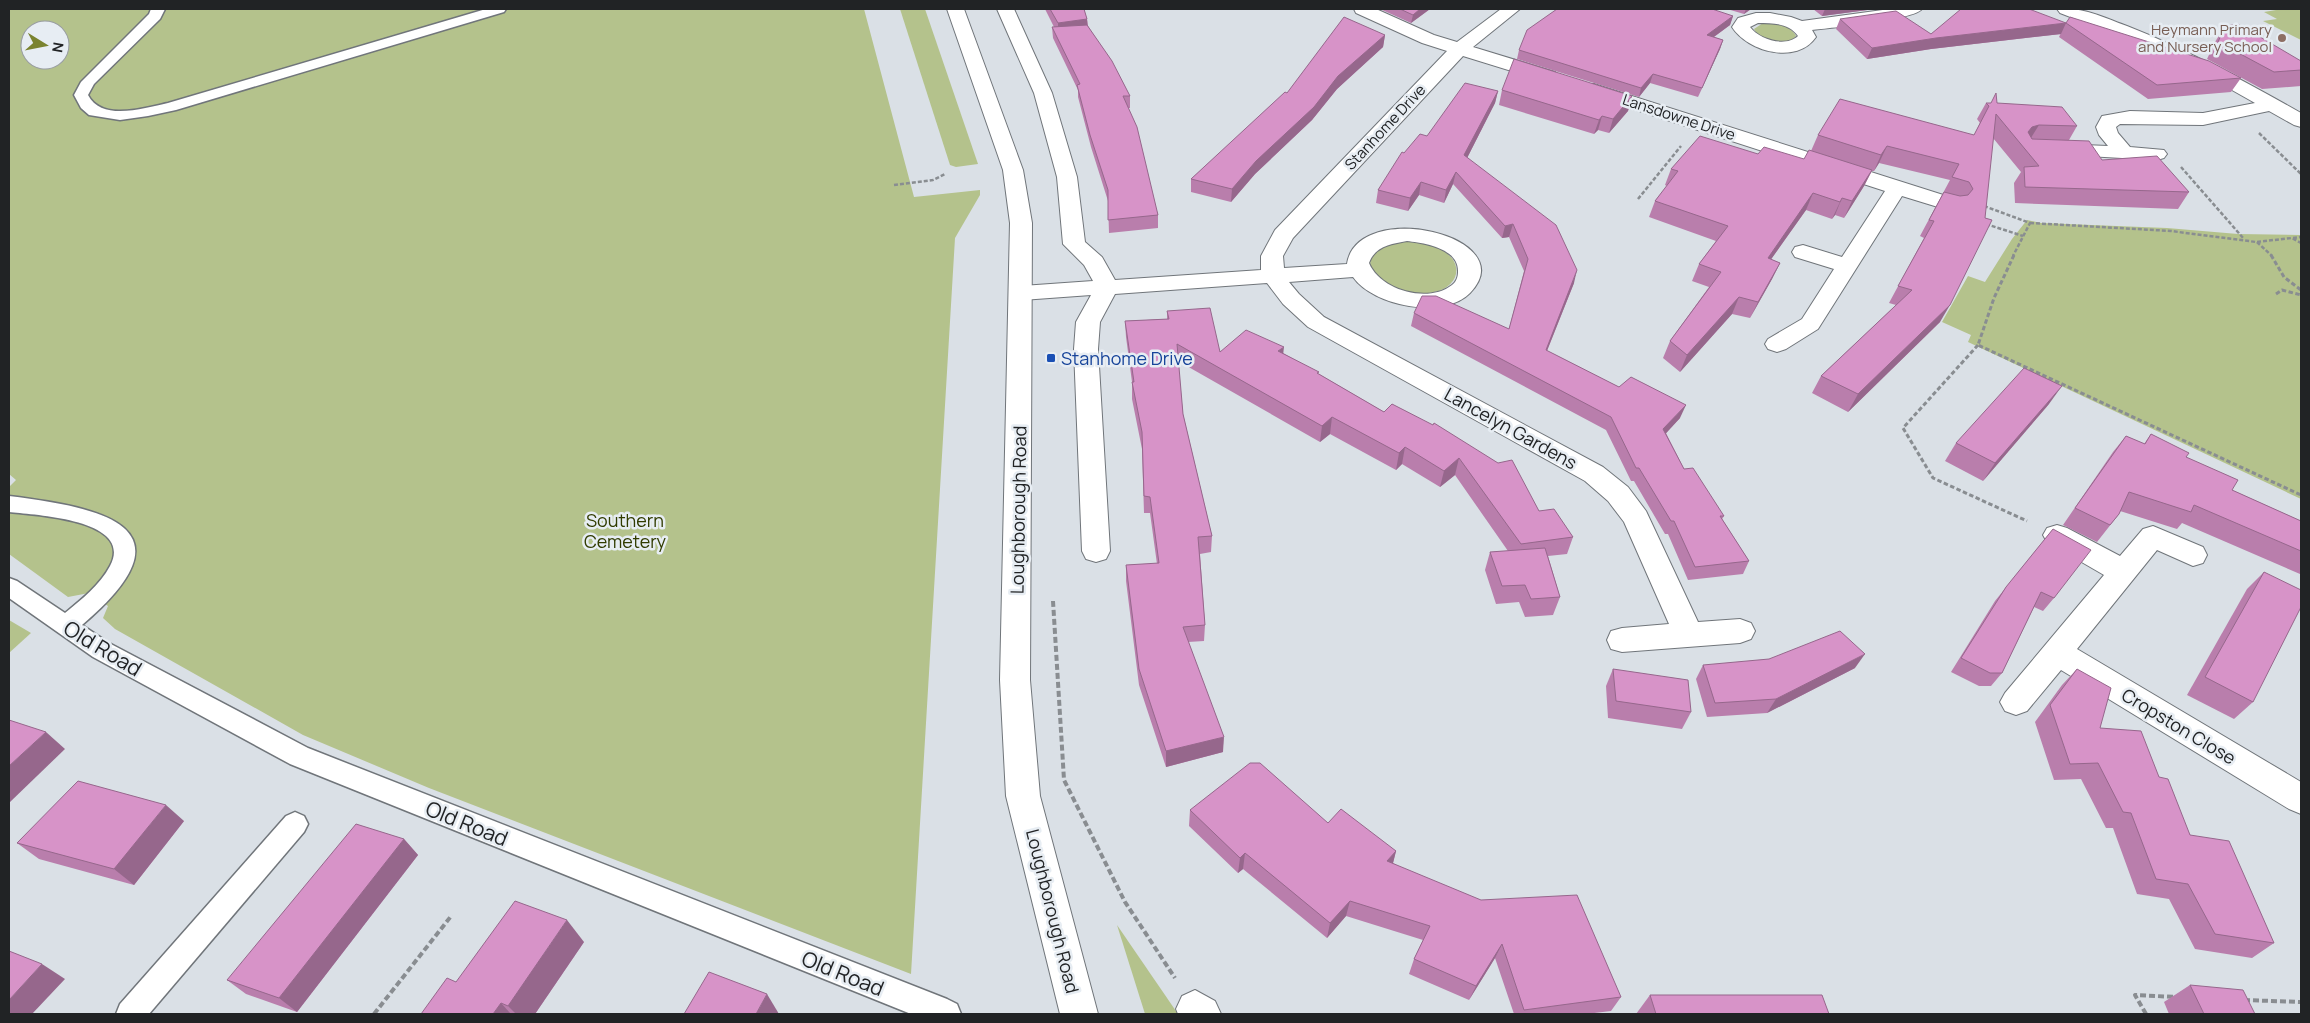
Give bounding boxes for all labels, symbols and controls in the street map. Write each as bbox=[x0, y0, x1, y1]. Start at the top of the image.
place label: Heymann Primary and Nursery School bbox=[2138, 19, 2272, 57]
north arrow bbox=[20, 20, 70, 70]
marker: Heymann Primary and Nursery School bbox=[2276, 32, 2288, 44]
text: N bbox=[48, 41, 69, 54]
street label: Stanhome Drive bbox=[1340, 80, 1430, 174]
street label: Lansdowne Drive bbox=[1620, 89, 1738, 145]
place label: Stanhome Drive bbox=[1061, 346, 1193, 370]
marker: Stanhome Drive bbox=[1045, 352, 1057, 364]
street label: Lancelyn Gardens bbox=[1440, 382, 1582, 474]
street label: Loughborough Road bbox=[1005, 426, 1031, 594]
park label: Southern Cemetery bbox=[584, 508, 667, 553]
street label: Old Road bbox=[59, 614, 147, 682]
street label: Cropston Close bbox=[2117, 682, 2241, 770]
street label: Old Road bbox=[422, 794, 512, 852]
street label: Loughborough Road bbox=[1021, 826, 1085, 996]
street label: Old Road bbox=[798, 944, 888, 1002]

